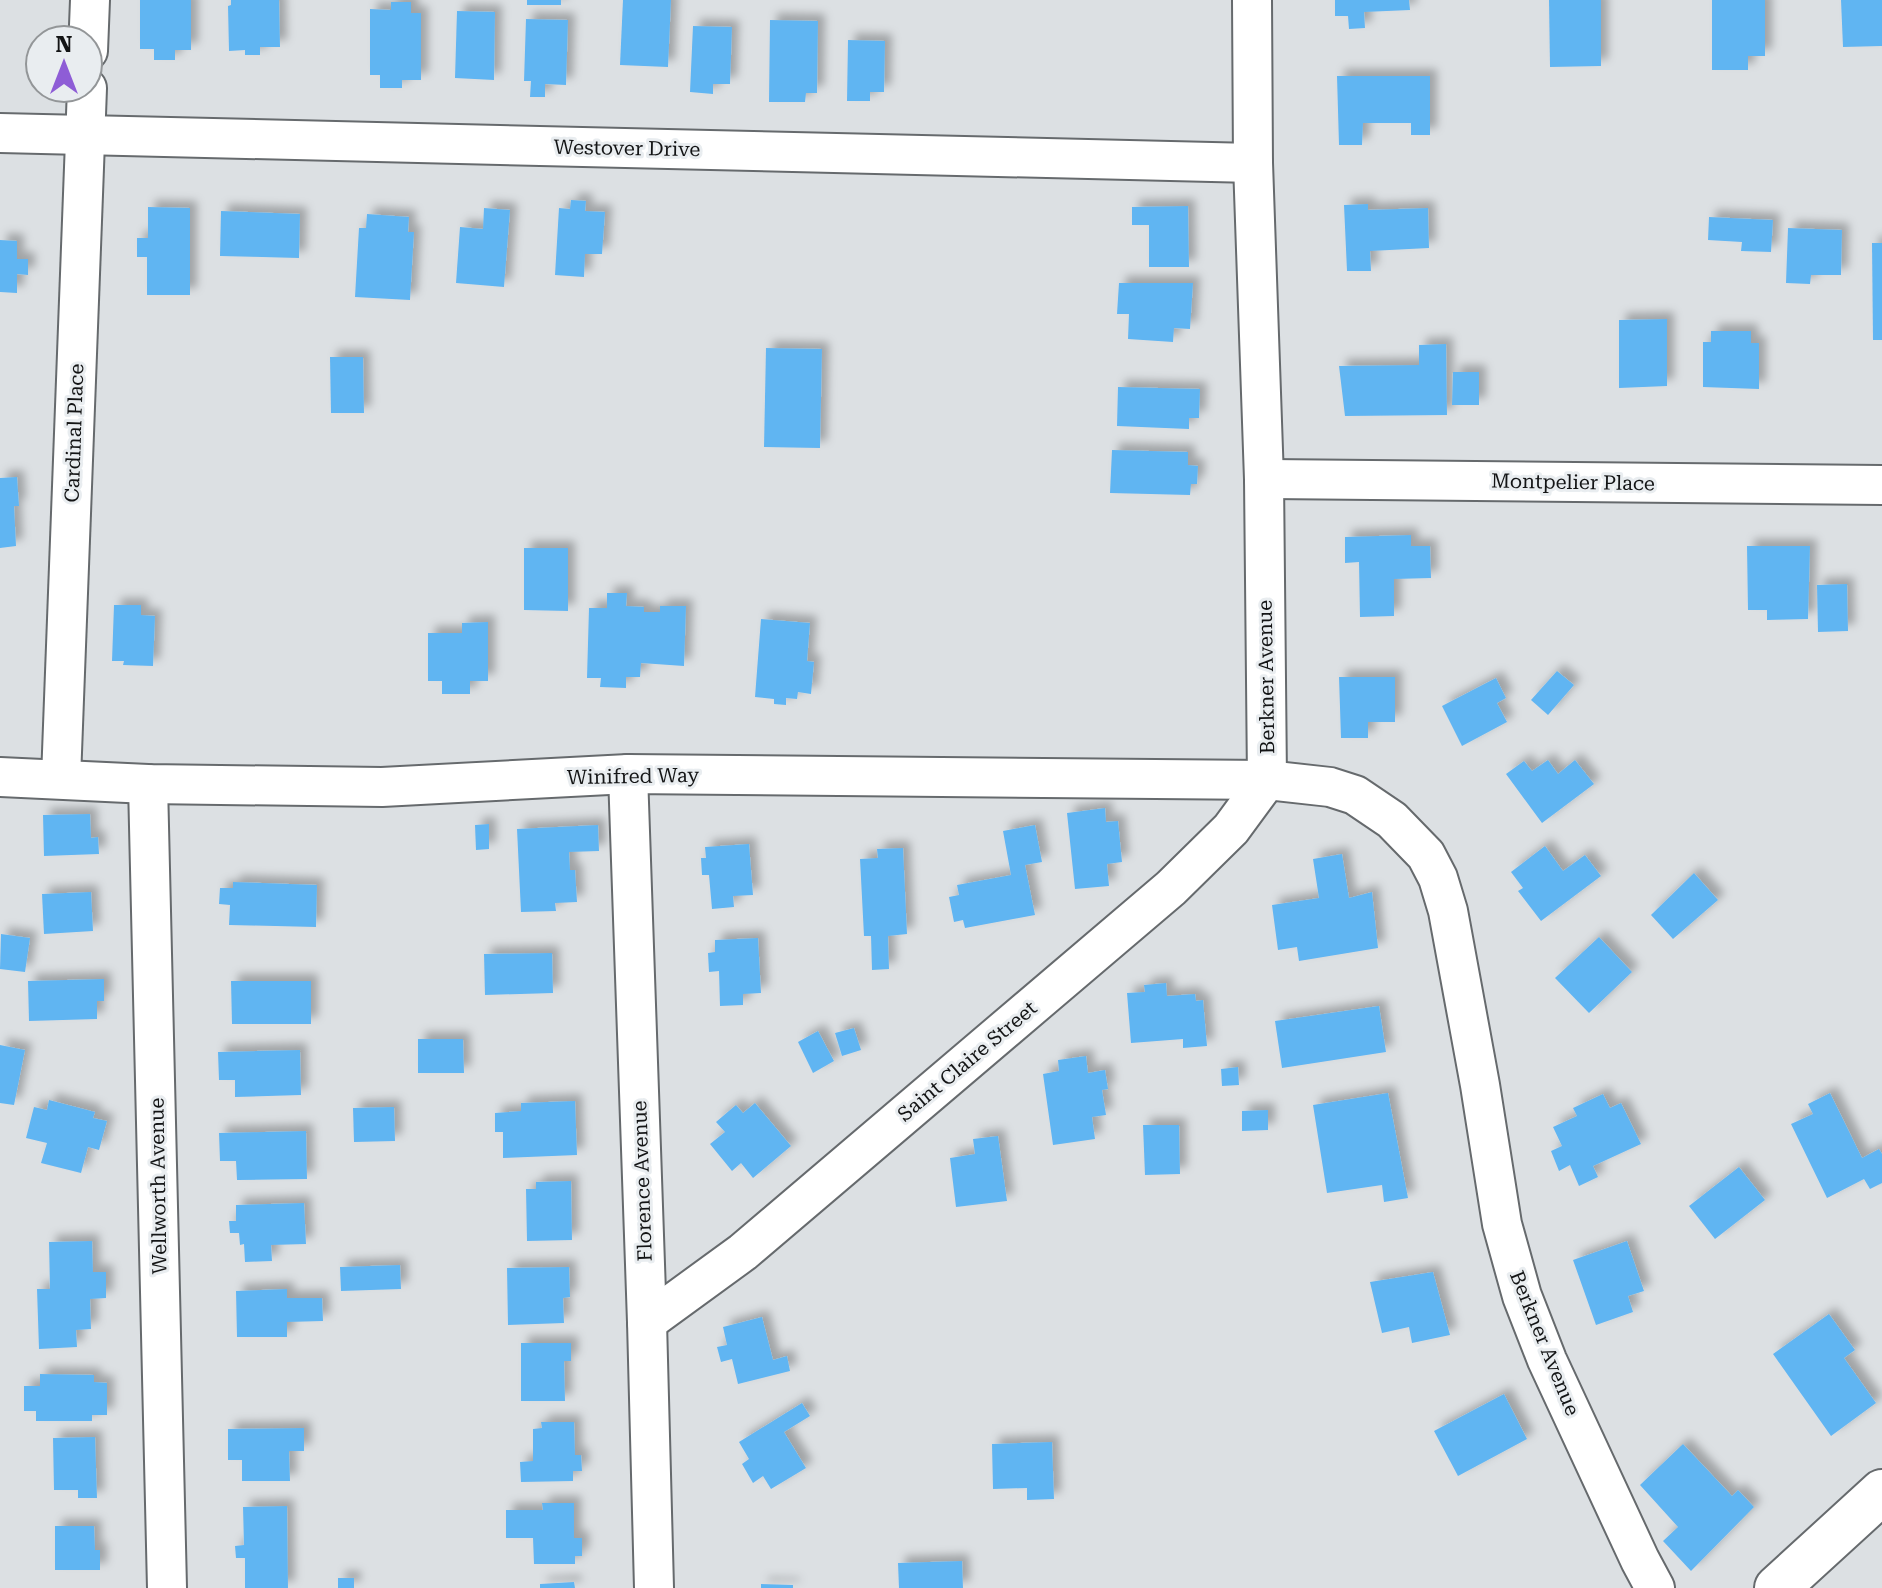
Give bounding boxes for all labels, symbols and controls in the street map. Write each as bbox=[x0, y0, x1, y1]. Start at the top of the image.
north arrow bbox=[24, 24, 104, 104]
text: N bbox=[56, 32, 73, 57]
street label: Westover Drive bbox=[553, 135, 701, 161]
street label: Cardinal Place bbox=[60, 363, 88, 503]
street label: Montpelier Place bbox=[1491, 469, 1655, 495]
street label: Berkner Avenue bbox=[1253, 600, 1279, 754]
street label: Winifred Way bbox=[567, 763, 699, 789]
street label: Saint Claire Street bbox=[892, 995, 1042, 1126]
street label: Wellworth Avenue bbox=[144, 1097, 172, 1275]
street label: Florence Avenue bbox=[627, 1100, 657, 1262]
street label: Berkner Avenue bbox=[1505, 1267, 1585, 1419]

